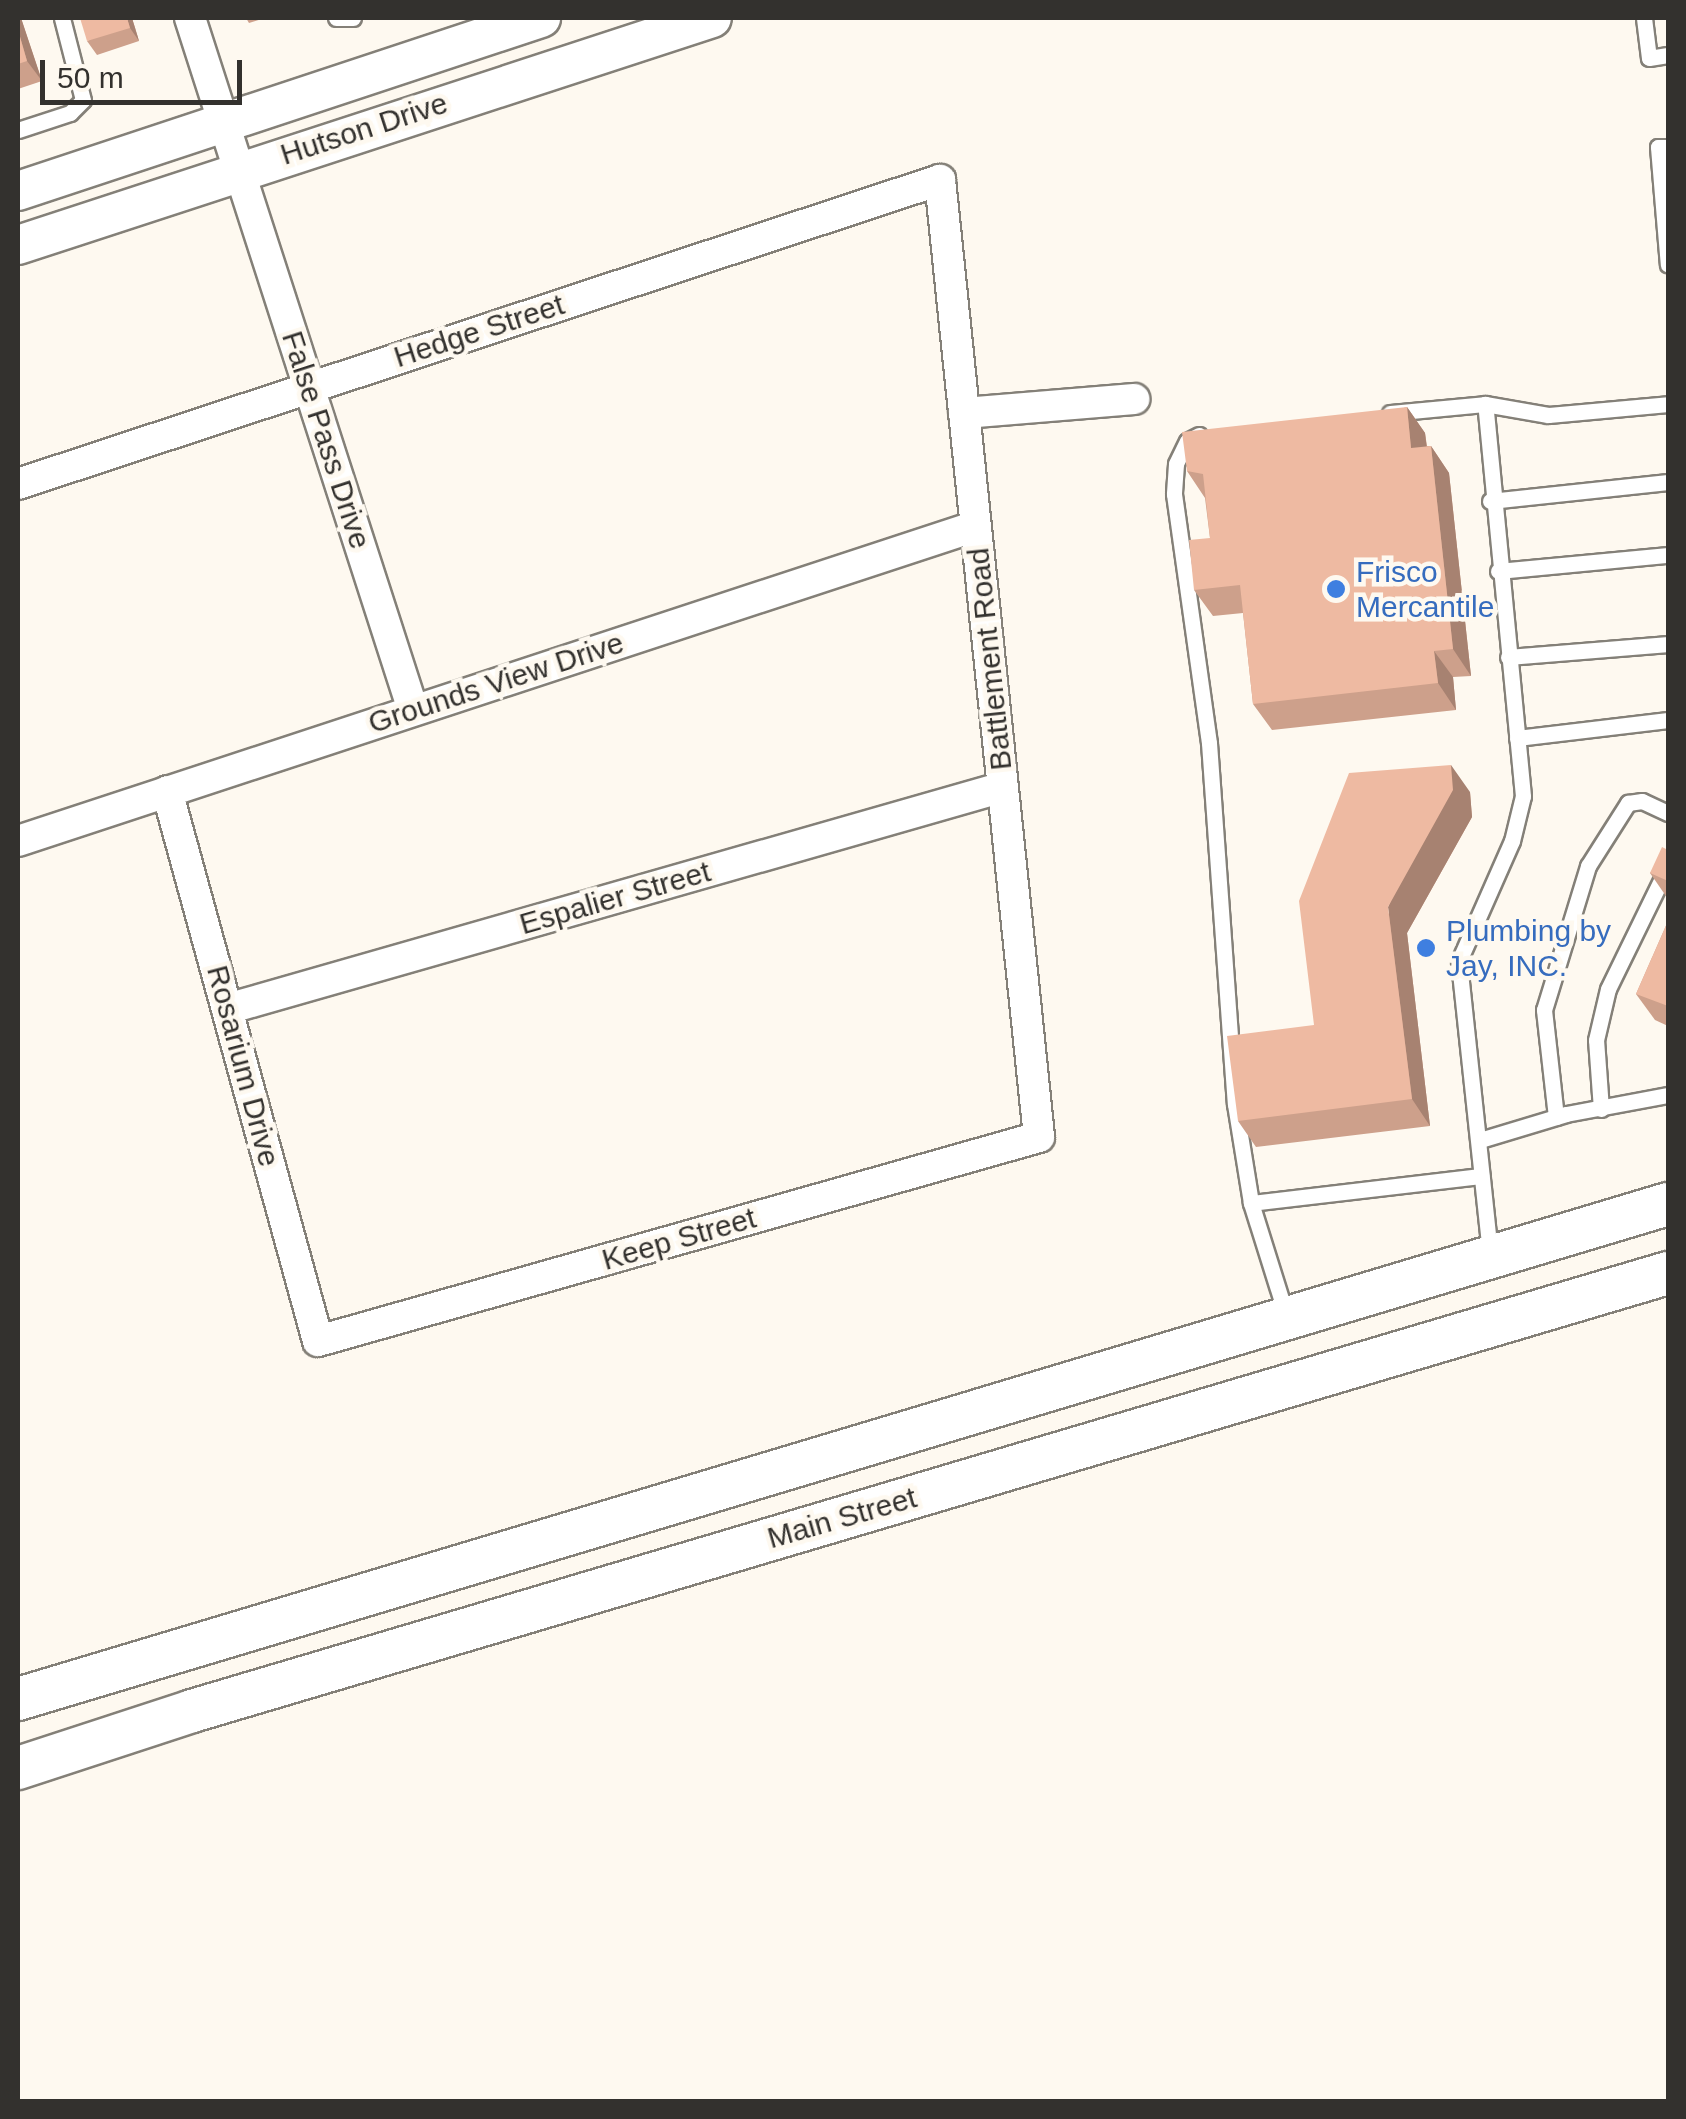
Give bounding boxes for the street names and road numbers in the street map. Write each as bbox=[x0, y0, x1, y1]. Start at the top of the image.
street label: Hutson Drive bbox=[276, 85, 452, 173]
street label: Hedge Street bbox=[389, 287, 569, 375]
street label: False Pass Drive bbox=[274, 327, 378, 553]
street label: Battlement Road bbox=[960, 546, 1020, 772]
street label: Grounds View Drive bbox=[364, 625, 628, 741]
street label: Espalier Street bbox=[515, 854, 715, 942]
street label: Rosarium Drive bbox=[199, 962, 287, 1170]
street label: Keep Street bbox=[598, 1200, 760, 1278]
street label: Main Street bbox=[763, 1480, 921, 1556]

